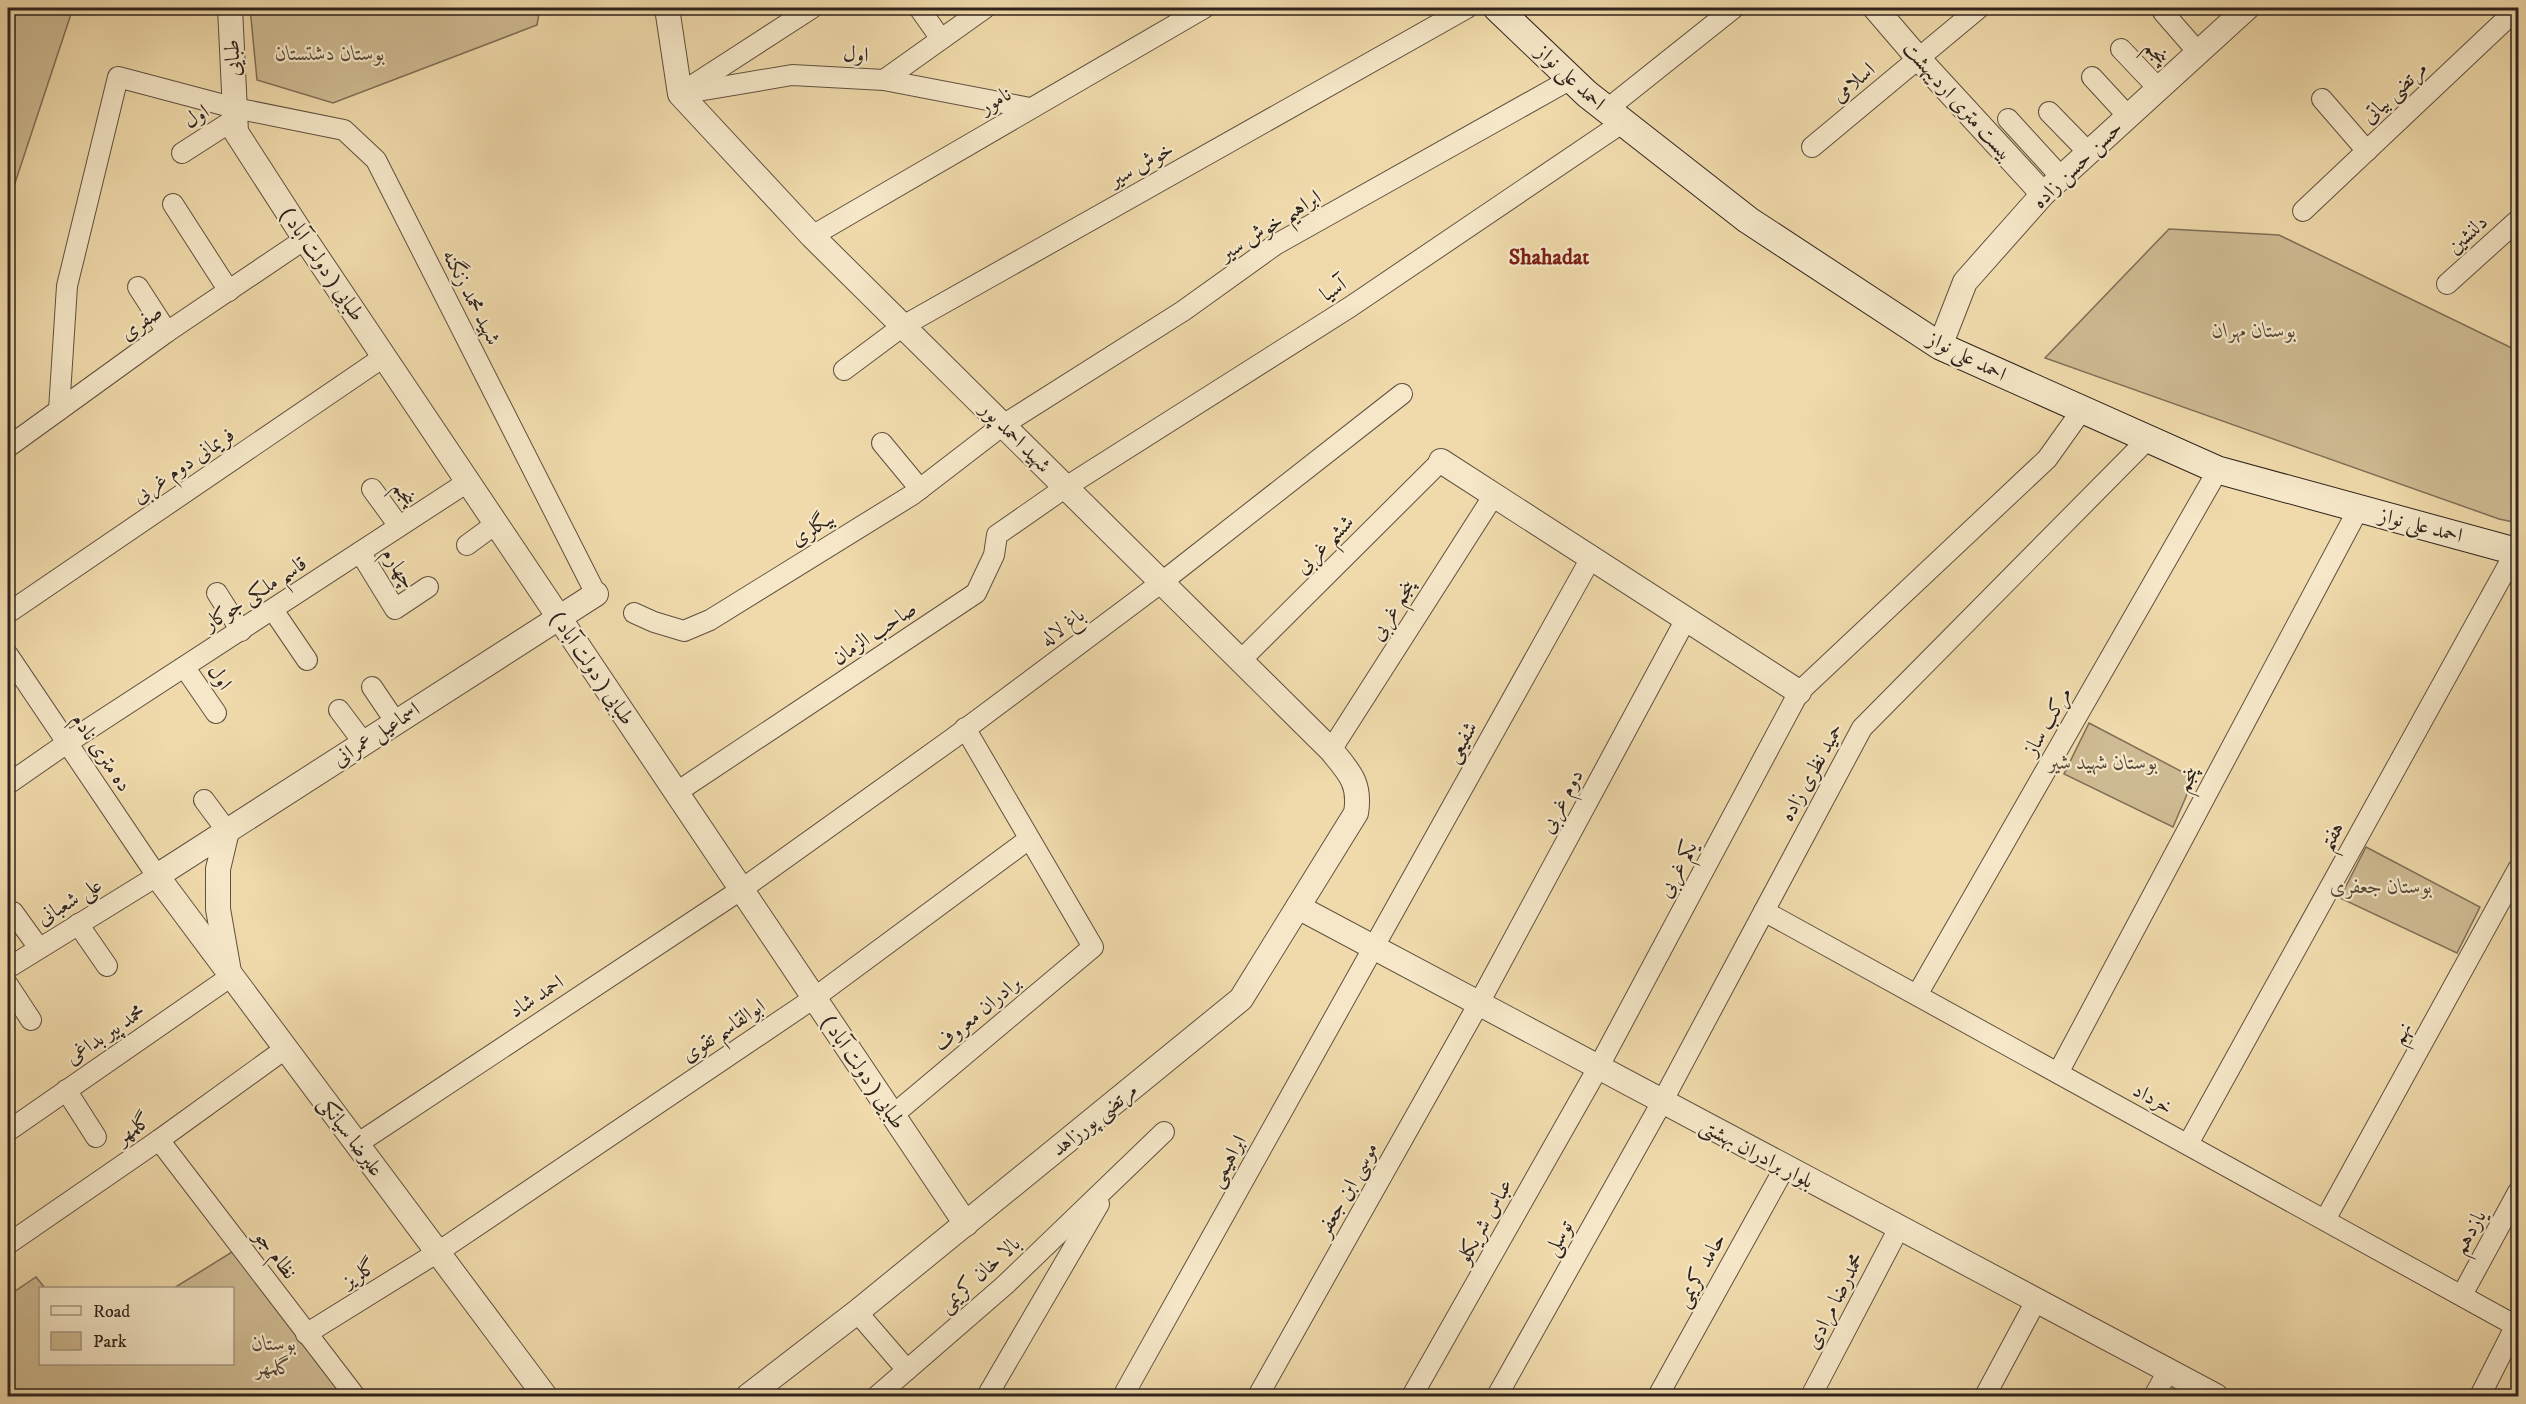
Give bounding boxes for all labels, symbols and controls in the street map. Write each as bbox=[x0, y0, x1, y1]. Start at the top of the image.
street label: پنجم bbox=[2134, 35, 2175, 76]
street label: بیست متری اردیبهشت bbox=[1897, 36, 2018, 167]
street label: احمد علی نواز bbox=[1528, 38, 1610, 118]
street label: طبایی bbox=[219, 39, 247, 77]
park label: بوستان دشتستان bbox=[275, 41, 385, 67]
street label: اول bbox=[842, 41, 869, 69]
street label: مرتضی بیاتی bbox=[2356, 56, 2434, 130]
street label: اسلامی bbox=[1826, 57, 1881, 109]
street label: نامور bbox=[973, 81, 1016, 121]
street label: اول bbox=[179, 99, 214, 135]
street label: حسن حسن زاده bbox=[2027, 115, 2129, 214]
street label: خوش سیر bbox=[1103, 137, 1178, 194]
street label: ابراهیم خوش سیر bbox=[1213, 184, 1330, 274]
street label: طبایی ( دولت آباد ) bbox=[274, 202, 371, 327]
street label: دلنشین bbox=[2442, 210, 2494, 260]
district label: Shahadat bbox=[1509, 244, 1589, 271]
street label: شهید محمد زنگنه bbox=[436, 245, 507, 350]
street label: آسیا bbox=[1315, 270, 1354, 308]
street label: صفری bbox=[115, 299, 168, 347]
park label: بوستان مهران bbox=[2212, 318, 2296, 344]
street label: احمد علی نواز bbox=[1920, 325, 2010, 390]
street label: شهید احمد پور bbox=[972, 395, 1056, 480]
street label: فریمانی دوم غربی bbox=[127, 422, 242, 513]
street label: پنجم bbox=[381, 476, 423, 516]
street label: احمد علی نواز bbox=[2374, 502, 2465, 551]
street label: بیگلری bbox=[785, 504, 839, 552]
street label: ششم غربی bbox=[1290, 510, 1365, 585]
street label: چهارم bbox=[372, 543, 421, 597]
street label: قاسم ملکی جوکار bbox=[197, 551, 316, 644]
street label: پنجم غربی bbox=[1364, 574, 1428, 649]
street label: صاحب الزمان bbox=[827, 596, 922, 672]
street label: باغ لاله bbox=[1035, 602, 1093, 656]
street label: طبایی ( دولت آباد ) bbox=[544, 606, 641, 731]
street label: اول bbox=[201, 660, 237, 696]
street label: مرکب ساز bbox=[2017, 682, 2079, 763]
street label: اسماعیل عمرانی bbox=[328, 697, 426, 774]
street label: ده متری نادم bbox=[62, 708, 137, 799]
street label: شفیعی bbox=[1440, 717, 1484, 768]
street label: حمید نظری زاده bbox=[1774, 719, 1849, 826]
park label: بوستان شهید شیر bbox=[2046, 750, 2158, 776]
street label: پنجم bbox=[2170, 761, 2211, 800]
street label: دوم غربی bbox=[1534, 765, 1593, 840]
street label: هفتم bbox=[2313, 817, 2356, 859]
street label: یکم غربی bbox=[1652, 836, 1709, 905]
street label: علی شعبانی bbox=[32, 872, 108, 933]
park label: بوستان جعفری bbox=[2330, 874, 2432, 900]
street label: احمد شاد bbox=[504, 969, 569, 1024]
street label: برادران معروف bbox=[929, 970, 1027, 1058]
street label: ابوالقاسم تقوی bbox=[677, 993, 774, 1074]
street label: محمد پیر بداغی bbox=[61, 999, 151, 1072]
street label: طبایی ( دولت آباد ) bbox=[815, 1010, 912, 1135]
street label: نهم bbox=[2385, 1018, 2424, 1052]
street label: مرتضی پورزاهد bbox=[1046, 1077, 1144, 1163]
street label: خرداد bbox=[2128, 1077, 2177, 1120]
street label: علیرضا سیانکی bbox=[312, 1091, 389, 1182]
street label: گلمهر bbox=[109, 1107, 156, 1151]
street label: بلوار برادران بهشتی bbox=[1695, 1113, 1818, 1196]
street label: ابراهیمی bbox=[1203, 1131, 1253, 1192]
street label: موسی ابن جعفر bbox=[1310, 1138, 1385, 1243]
street label: عباس شریکلو bbox=[1450, 1174, 1519, 1270]
street label: یازدهم bbox=[2447, 1205, 2498, 1262]
street label: توسلی bbox=[1539, 1215, 1581, 1262]
street label: نظام جو bbox=[244, 1223, 302, 1287]
street label: حامد کریمی bbox=[1670, 1229, 1732, 1312]
street label: بالا خان کریمی bbox=[933, 1231, 1026, 1318]
street label: محمدرضا مرادی bbox=[1800, 1249, 1871, 1355]
street label: گلریز bbox=[335, 1253, 381, 1295]
legend bbox=[39, 1287, 234, 1365]
text: Road bbox=[93, 1301, 130, 1323]
text: Park bbox=[93, 1331, 127, 1353]
park label: بوستان گلمهر bbox=[251, 1331, 297, 1381]

